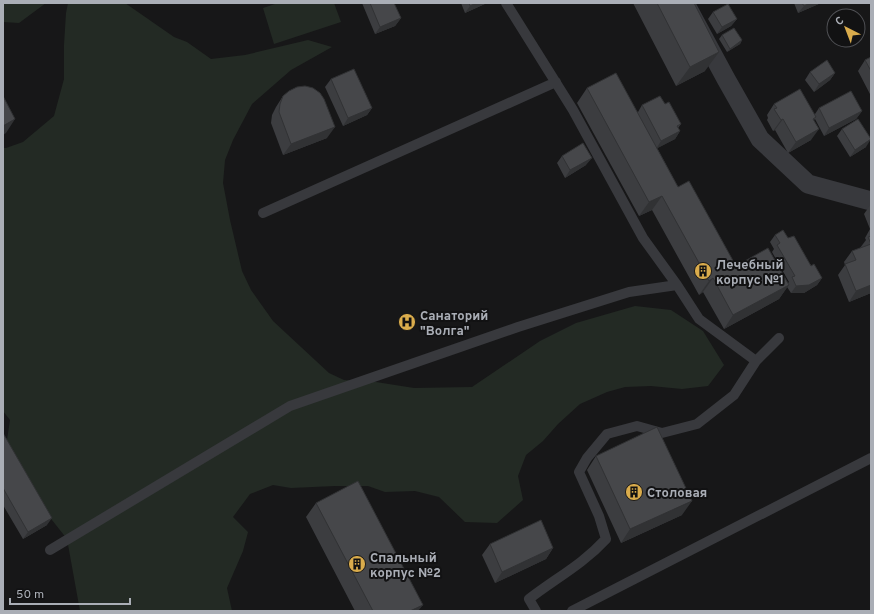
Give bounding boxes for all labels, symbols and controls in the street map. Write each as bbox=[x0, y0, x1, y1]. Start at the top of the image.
north arrow bbox=[826, 8, 866, 48]
text: С bbox=[833, 14, 847, 29]
place label: Лечебный корпус №1 bbox=[716, 258, 784, 289]
building icon: Лечебный корпус №1 bbox=[693, 261, 713, 281]
place label: Санаторий "Волга" bbox=[420, 309, 488, 340]
hospital icon: Санаторий "Волга" bbox=[397, 312, 417, 332]
building icon: Столовая bbox=[624, 482, 644, 502]
place label: Столовая bbox=[647, 486, 707, 502]
place label: Спальный корпус №2 bbox=[370, 551, 441, 582]
building icon: Спальный корпус №2 bbox=[347, 554, 367, 574]
scale bar bbox=[10, 580, 130, 606]
text: 50 m bbox=[16, 587, 44, 603]

